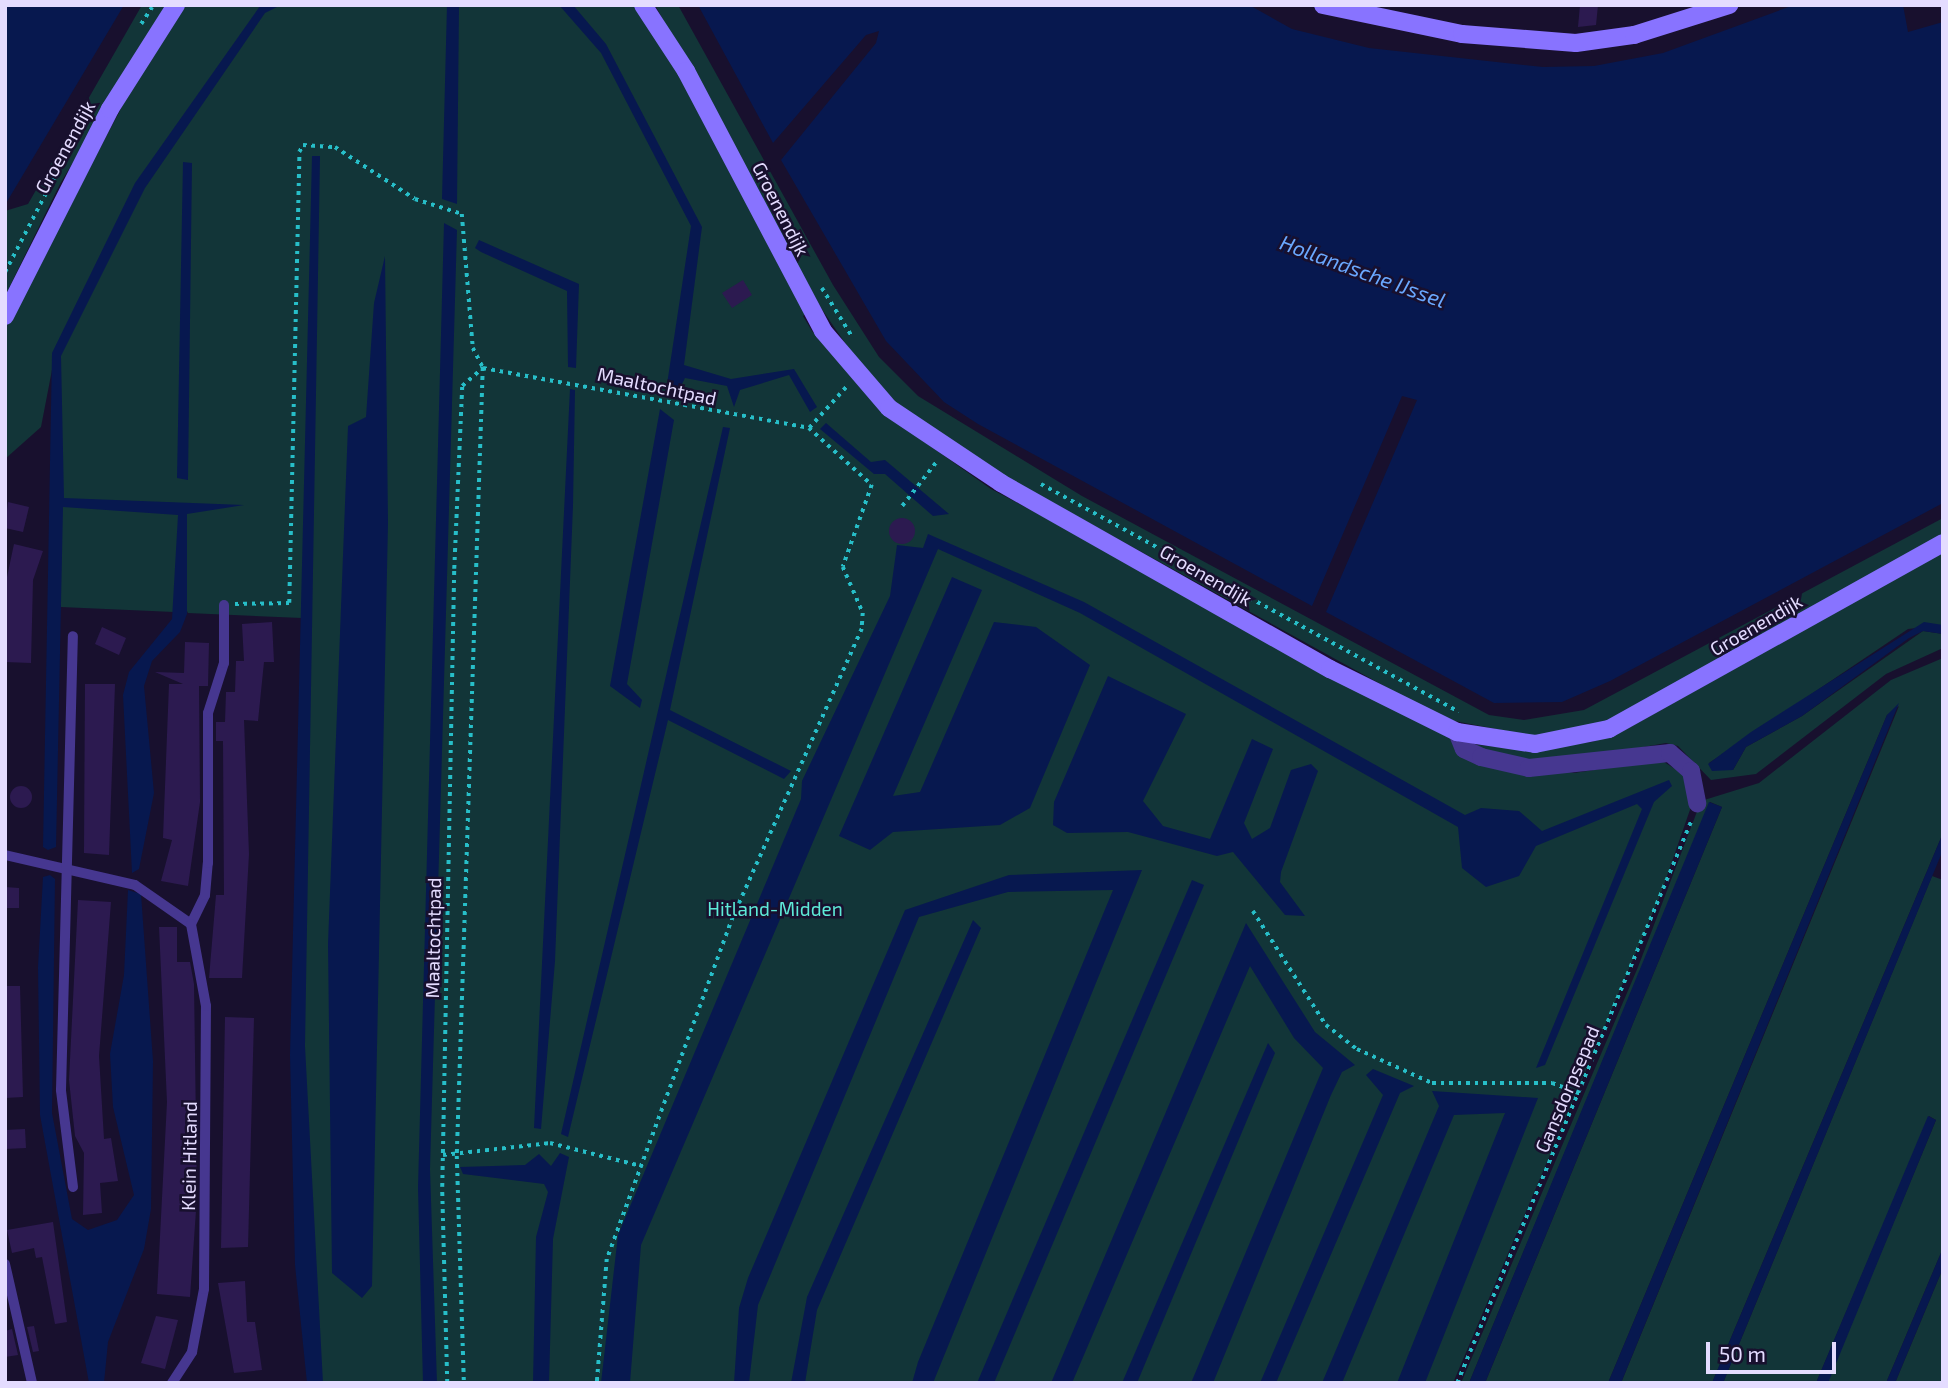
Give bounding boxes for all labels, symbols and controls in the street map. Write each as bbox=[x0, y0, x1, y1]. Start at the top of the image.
street label: Groenendijk bbox=[30, 97, 100, 197]
street label: Groenendijk bbox=[748, 158, 814, 260]
water label: Hollandsche IJssel bbox=[1277, 229, 1449, 313]
street label: Maaltochtpad bbox=[595, 362, 719, 410]
street label: Groenendijk bbox=[1156, 539, 1256, 611]
street label: Groenendijk bbox=[1706, 589, 1806, 661]
street label: Maaltochtpad bbox=[421, 877, 445, 999]
park label: Hitland-Midden bbox=[707, 898, 843, 920]
street label: Gansdorpsepad bbox=[1530, 1022, 1604, 1156]
street label: Klein Hitland bbox=[177, 1101, 201, 1211]
scale bar bbox=[1710, 1328, 1840, 1372]
text: 50 m bbox=[1719, 1341, 1766, 1366]

